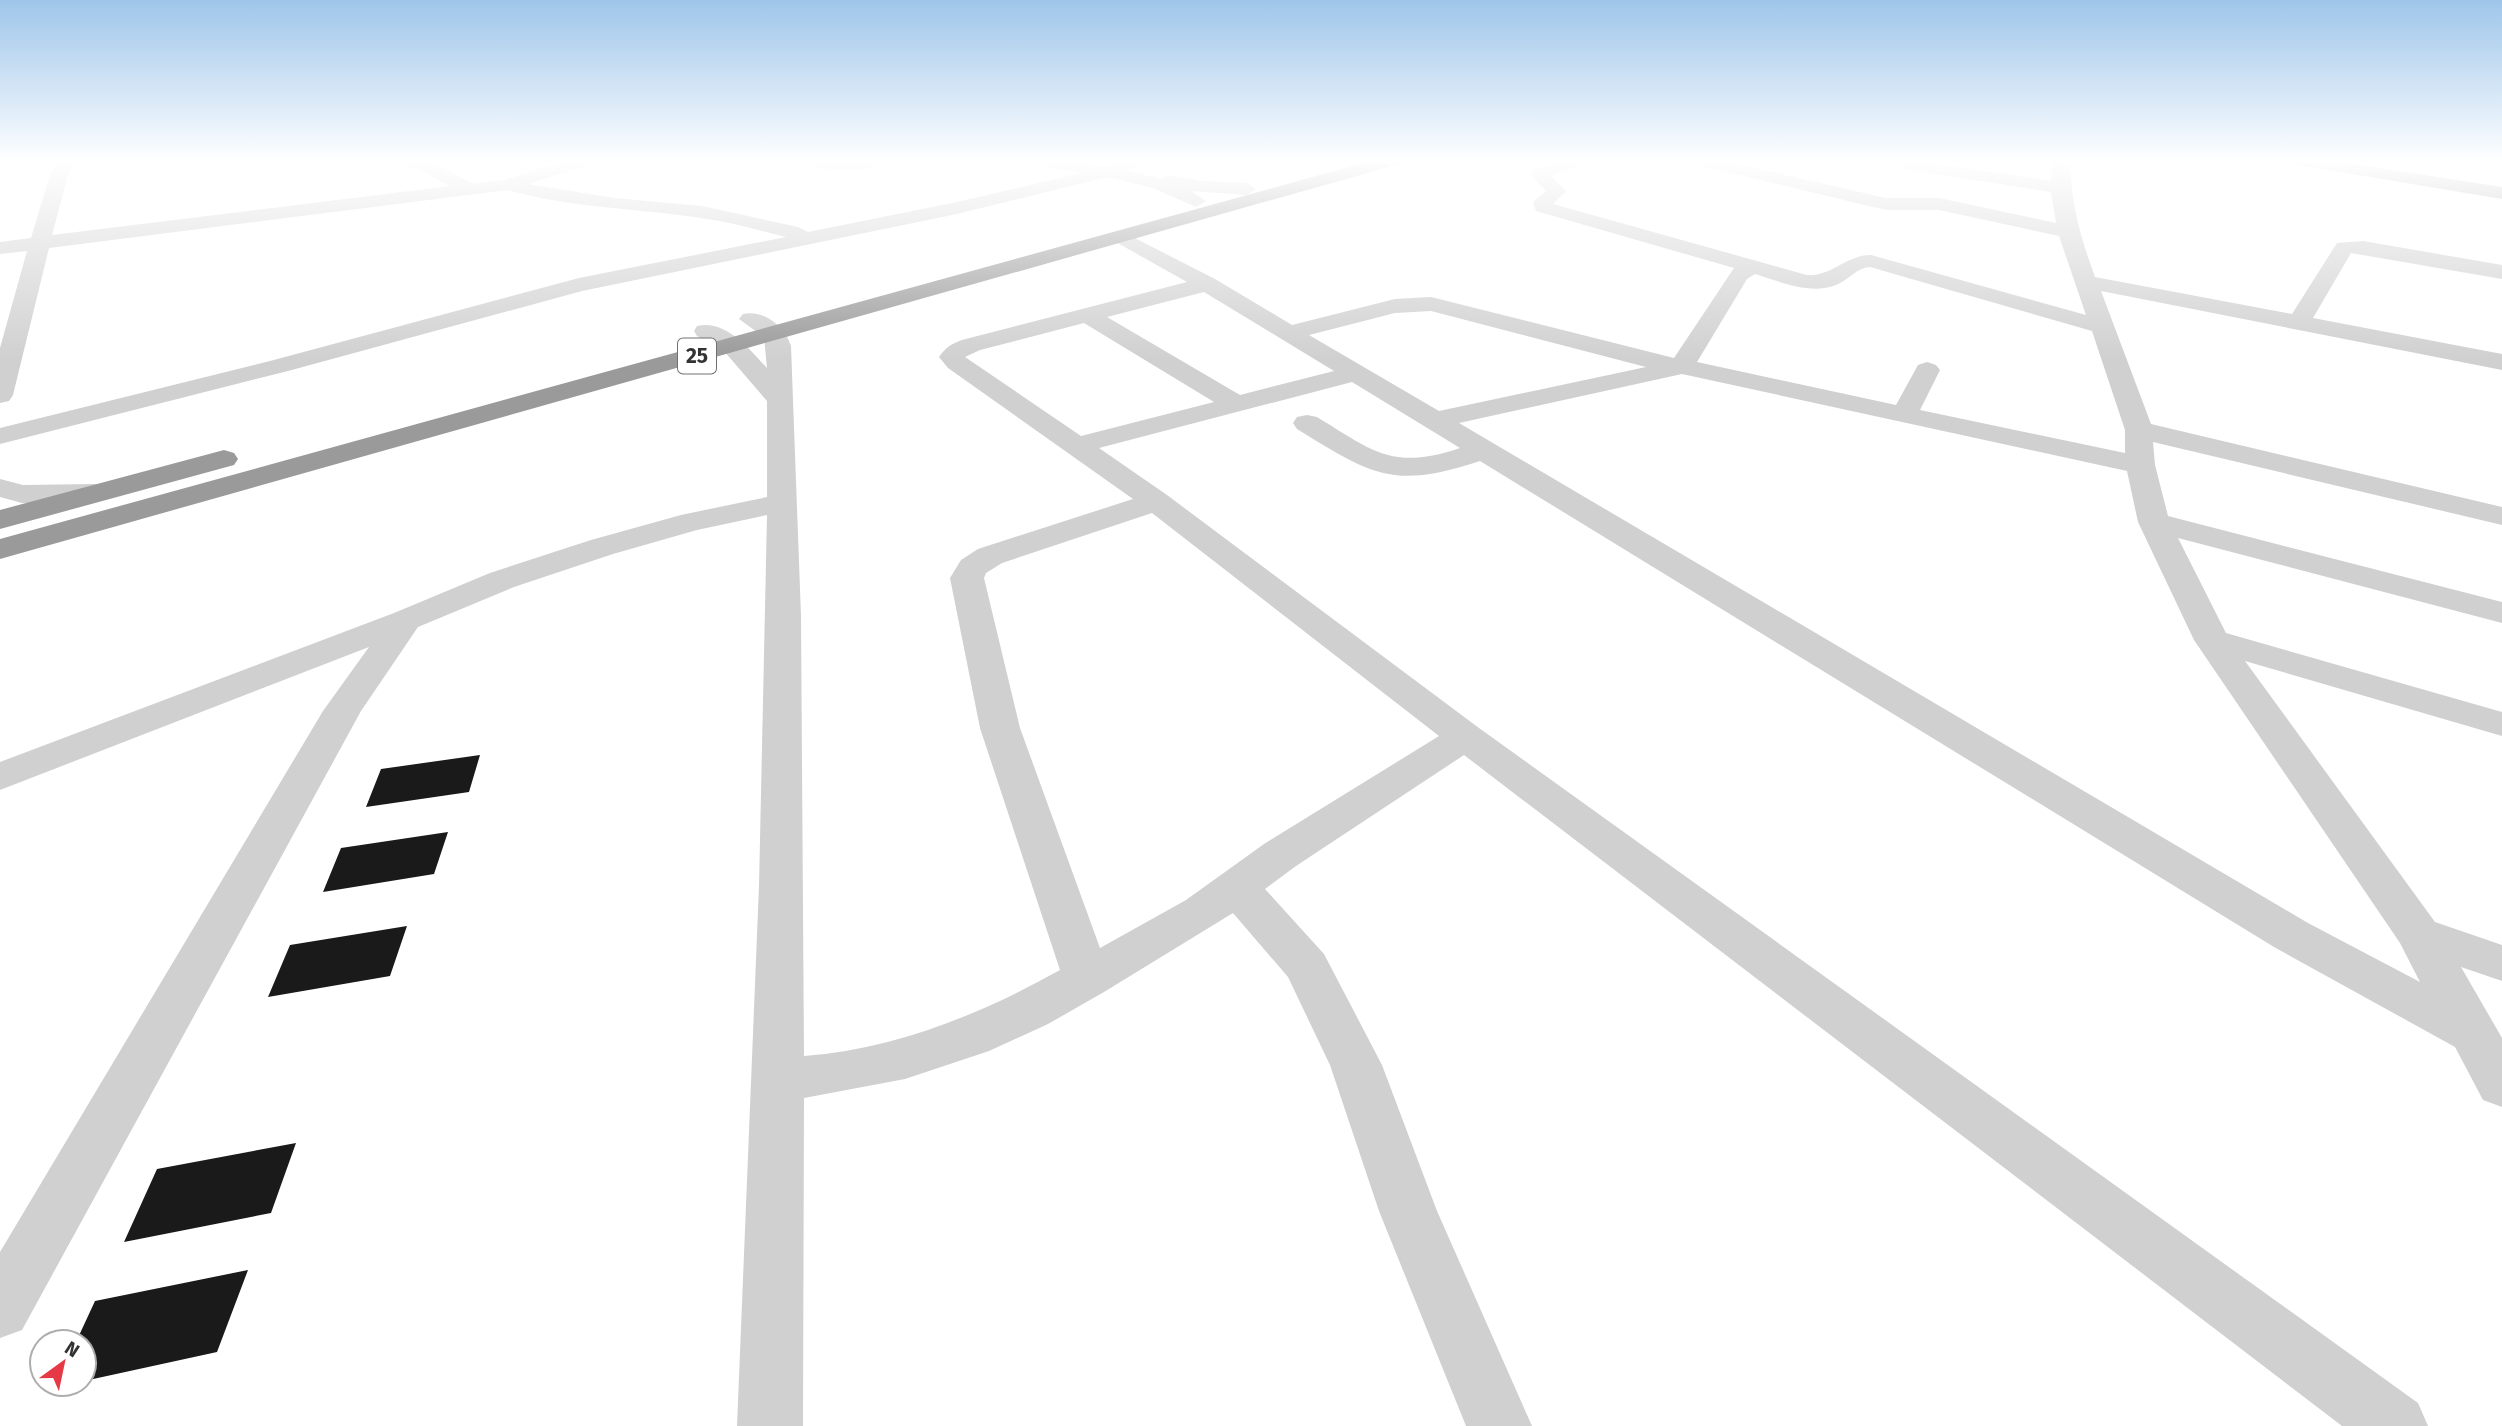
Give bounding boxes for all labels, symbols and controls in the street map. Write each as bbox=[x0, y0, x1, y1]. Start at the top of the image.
road number: 25 bbox=[678, 338, 716, 374]
north arrow bbox=[28, 1328, 98, 1398]
text: N bbox=[60, 1336, 84, 1362]

